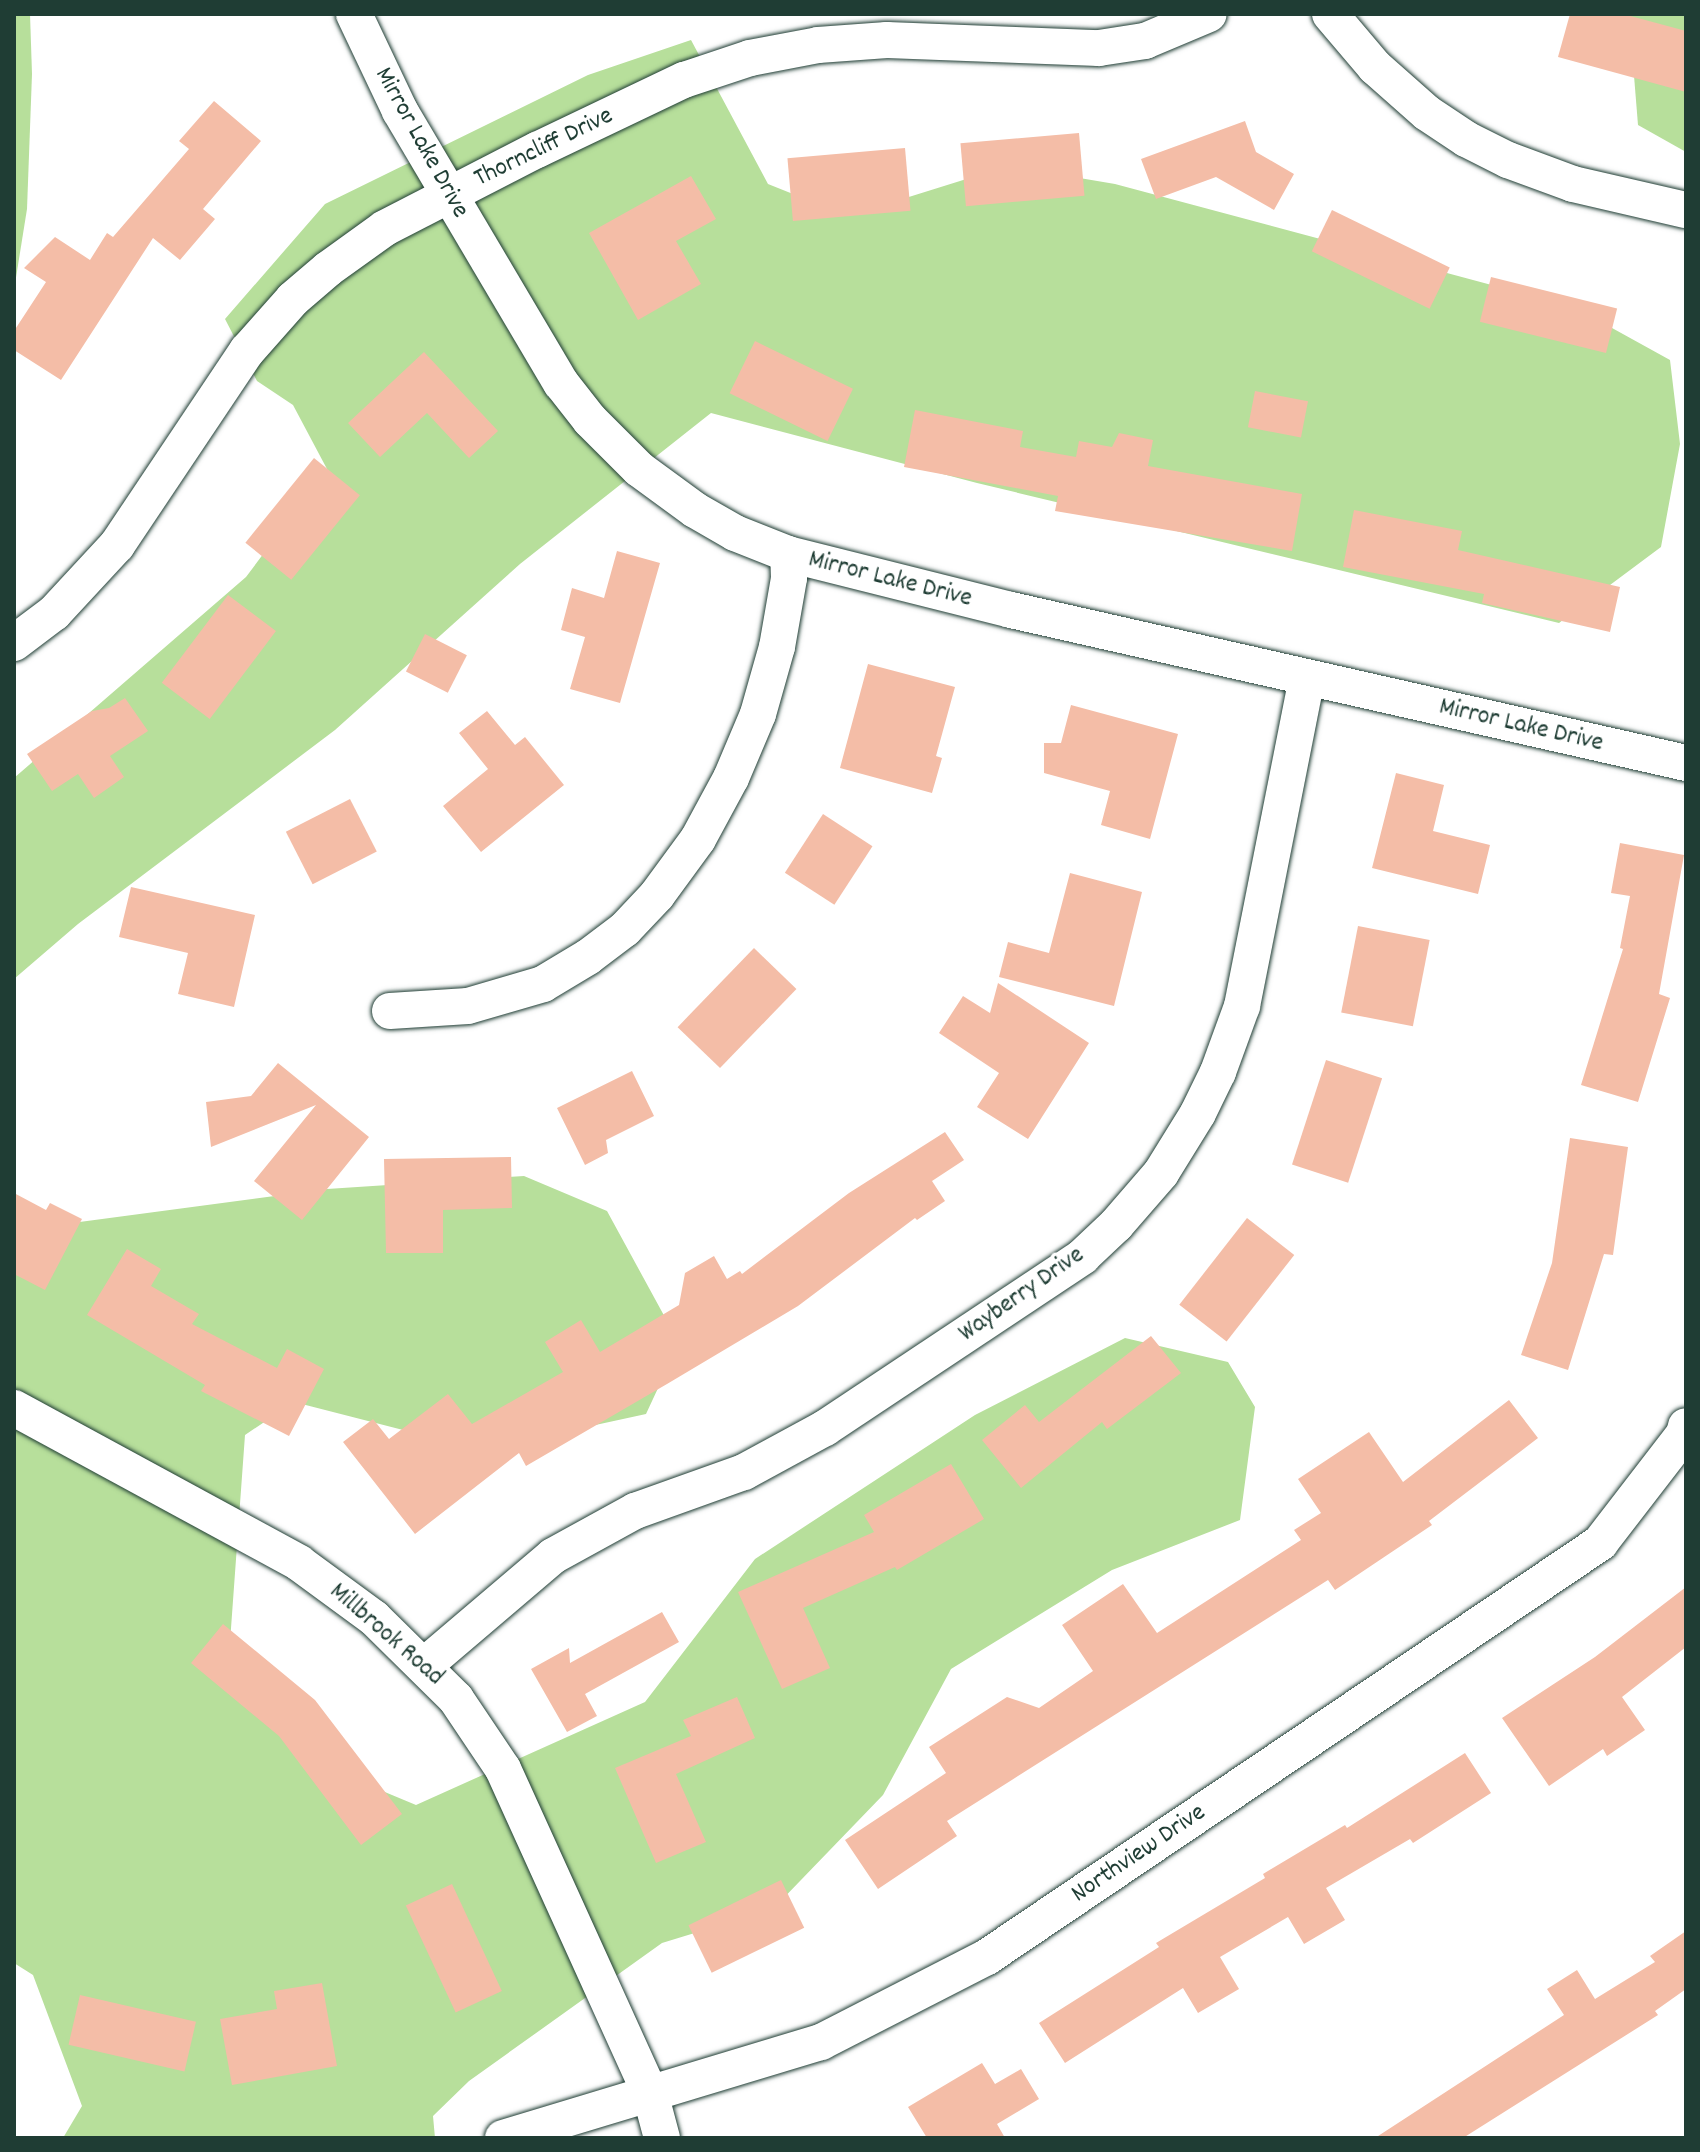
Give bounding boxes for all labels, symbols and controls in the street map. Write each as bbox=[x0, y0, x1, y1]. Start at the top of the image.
street label: Mirror Lake Drive bbox=[367, 62, 475, 224]
street label: Thorncliff Drive bbox=[469, 101, 619, 195]
street label: Mirror Lake Drive bbox=[805, 545, 975, 615]
street label: Mirror Lake Drive bbox=[1436, 692, 1606, 760]
street label: Wayberry Drive bbox=[953, 1240, 1091, 1350]
street label: Millbrook Road bbox=[322, 1577, 450, 1693]
street label: Northview Drive bbox=[1066, 1798, 1212, 1910]

